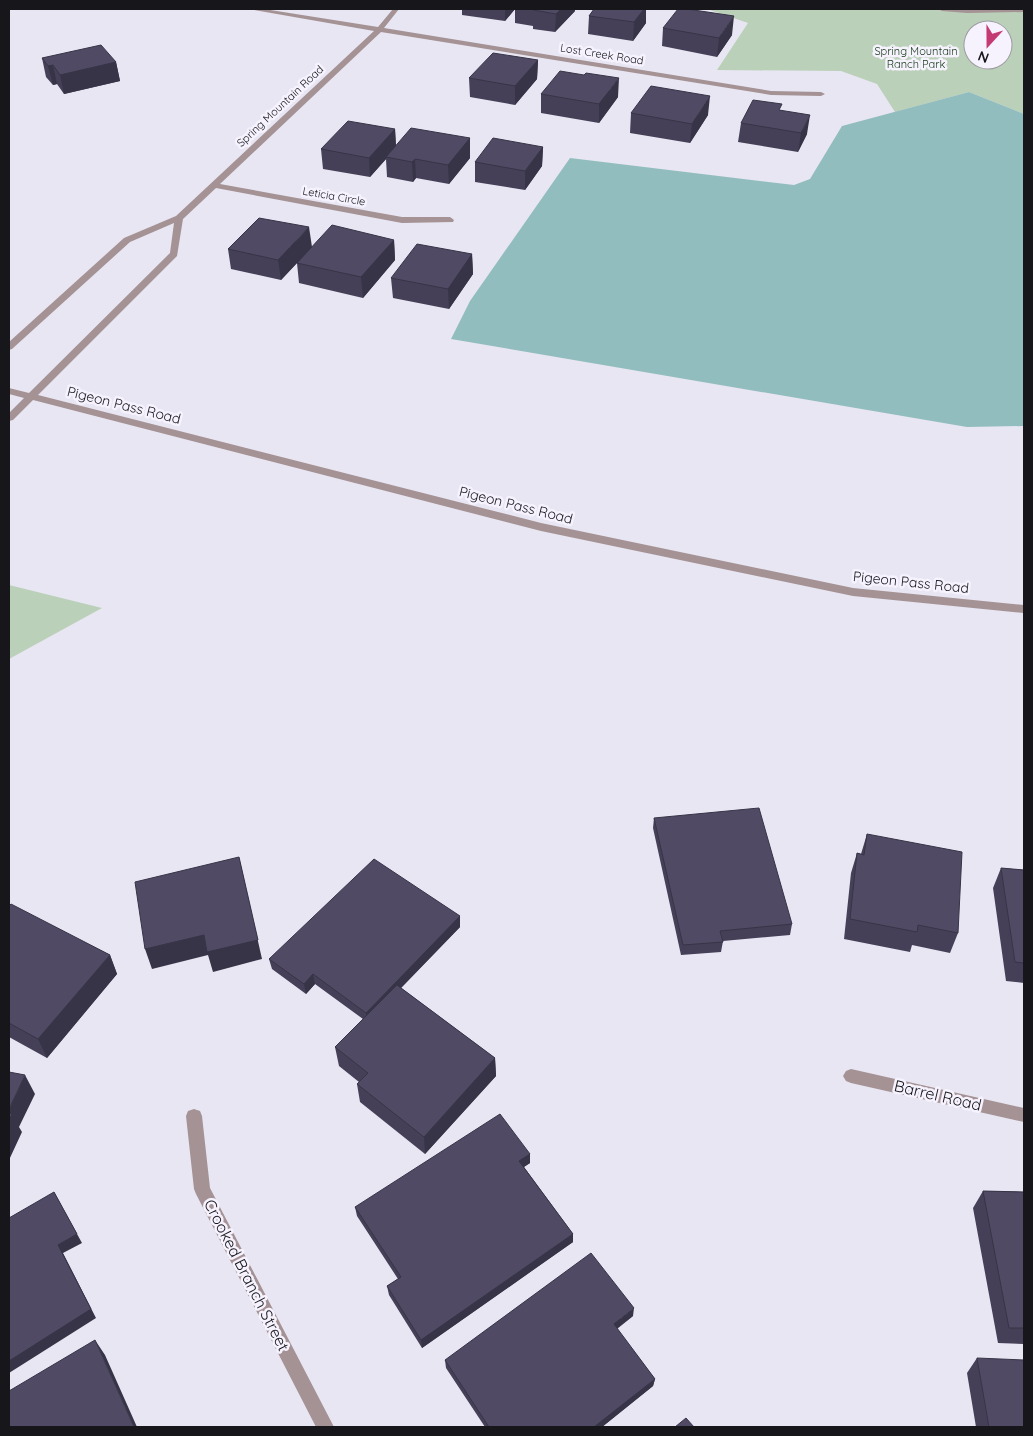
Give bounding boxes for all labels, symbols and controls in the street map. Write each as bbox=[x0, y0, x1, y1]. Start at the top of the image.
north arrow bbox=[963, 20, 1013, 70]
street label: Lost Creek Road bbox=[559, 41, 645, 67]
park label: Spring Mountain Ranch Park bbox=[874, 44, 958, 71]
text: N bbox=[975, 47, 991, 67]
street label: Spring Mountain Road bbox=[234, 62, 326, 150]
street label: Leticia Circle bbox=[301, 184, 367, 208]
street label: Pigeon Pass Road bbox=[65, 382, 183, 428]
street label: Pigeon Pass Road bbox=[457, 482, 575, 528]
street label: Pigeon Pass Road bbox=[852, 567, 970, 597]
street label: Barrel Road bbox=[892, 1075, 984, 1115]
street label: Crooked Branch Street bbox=[200, 1196, 294, 1354]

